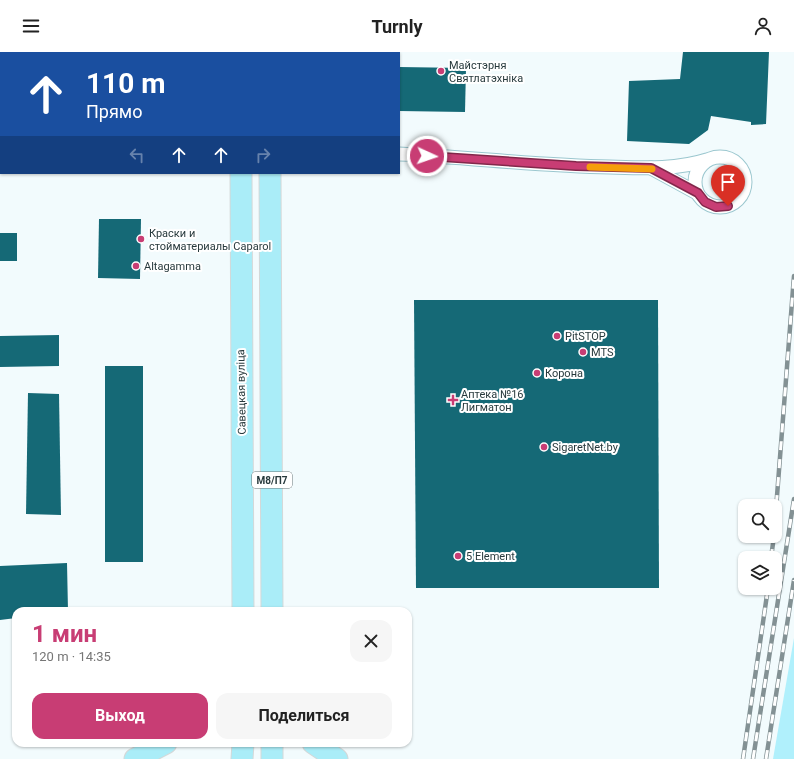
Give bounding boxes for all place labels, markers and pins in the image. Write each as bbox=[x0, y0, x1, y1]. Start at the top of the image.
place label: Майстэрня Святлатэхніка bbox=[449, 59, 523, 85]
marker: Майстэрня Святлатэхніка bbox=[436, 66, 446, 76]
pin bbox=[711, 165, 745, 206]
place label: Краски и стойматериалы Сaparol bbox=[149, 227, 271, 253]
marker: Краски и стойматериалы Сaparol bbox=[136, 234, 146, 244]
place label: Altagamma bbox=[144, 260, 201, 273]
marker: Altagamma bbox=[131, 261, 141, 271]
place label: PitSTOP bbox=[565, 330, 606, 343]
marker: PitSTOP bbox=[552, 331, 562, 341]
place label: MTS bbox=[591, 346, 614, 359]
marker: MTS bbox=[578, 347, 588, 357]
place label: Корона bbox=[545, 367, 583, 380]
marker: Корона bbox=[532, 368, 542, 378]
place label: Аптека №16 Лигматон bbox=[461, 388, 524, 414]
marker: Аптека №16 Лигматон bbox=[448, 395, 458, 405]
place label: SigaretNet.by bbox=[552, 441, 619, 454]
marker: SigaretNet.by bbox=[539, 442, 549, 452]
place label: 5 Element bbox=[466, 550, 515, 563]
marker: 5 Element bbox=[453, 551, 463, 561]

